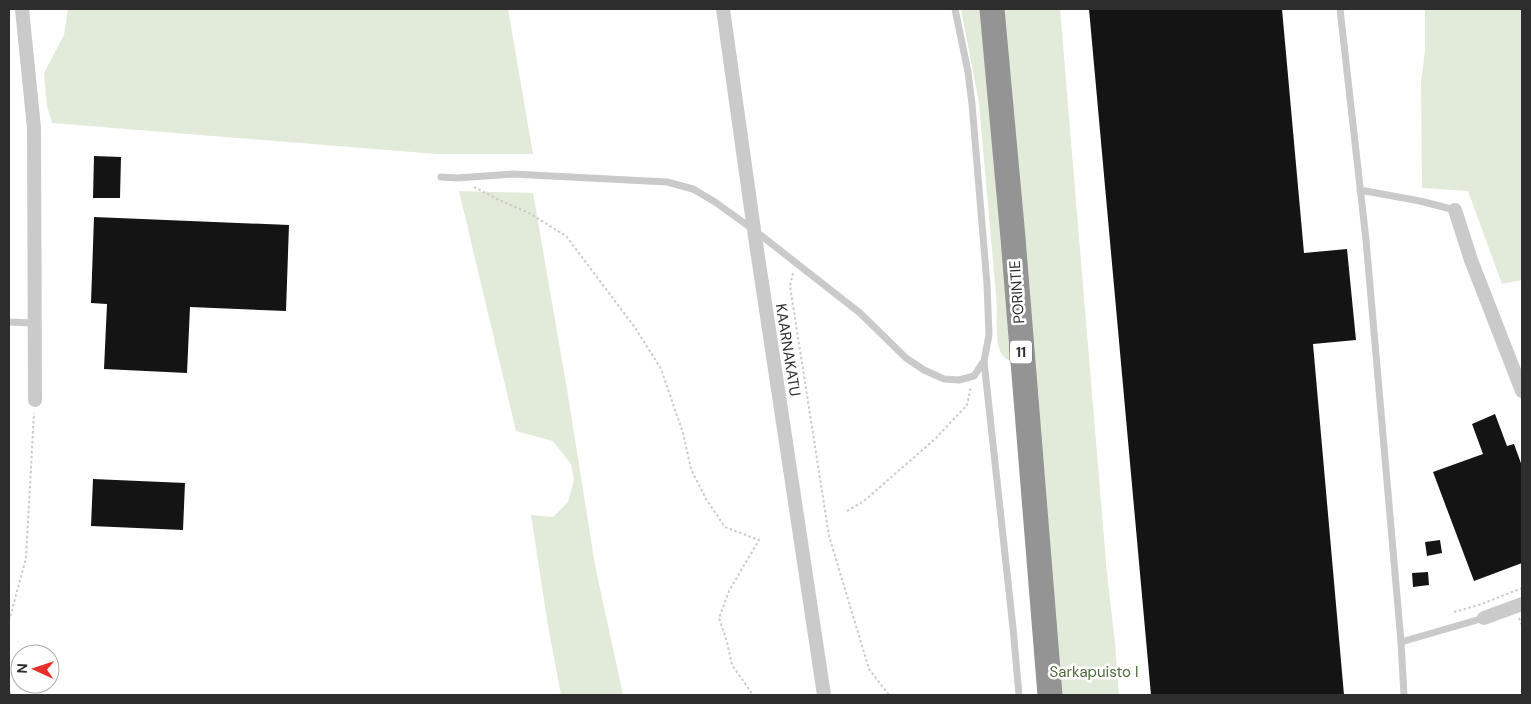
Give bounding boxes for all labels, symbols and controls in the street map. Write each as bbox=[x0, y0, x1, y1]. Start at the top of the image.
street label: PORINTIE bbox=[1005, 260, 1029, 324]
street label: KAARNAKATU bbox=[771, 302, 805, 398]
road number: 11 bbox=[1010, 341, 1032, 364]
north arrow bbox=[10, 644, 60, 694]
park label: Sarkapuisto I bbox=[1050, 662, 1138, 682]
text: N bbox=[13, 663, 31, 674]

